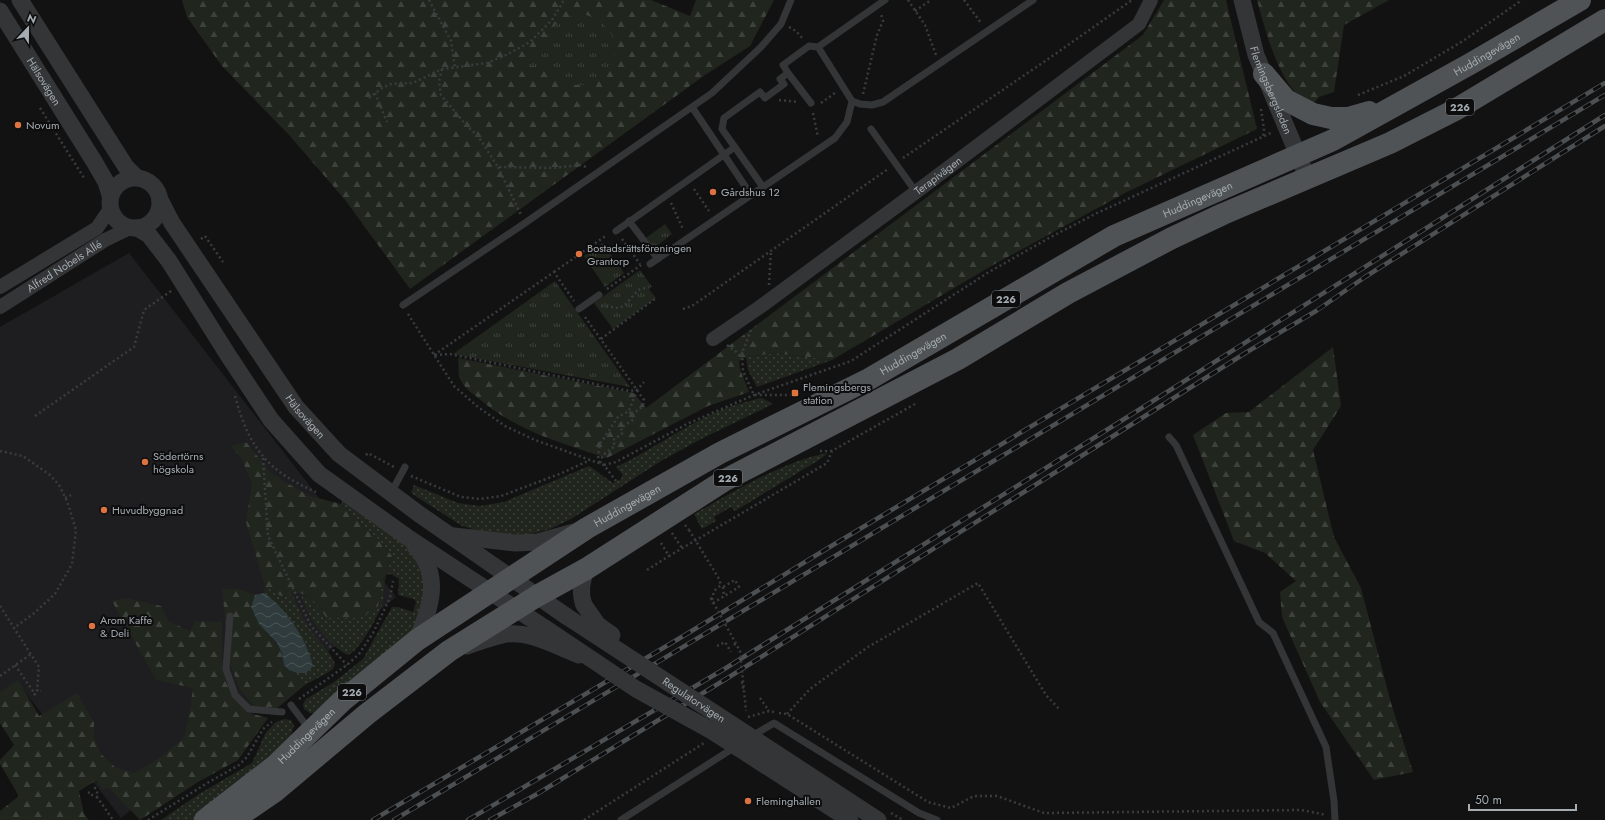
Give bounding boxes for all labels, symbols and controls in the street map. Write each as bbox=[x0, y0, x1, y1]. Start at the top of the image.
north arrow bbox=[8, 8, 48, 48]
text: N bbox=[25, 10, 39, 28]
street label: Huddingevägen bbox=[1451, 29, 1523, 80]
street label: Flemingsbergsleden bbox=[1246, 45, 1296, 137]
street label: Hälsovägen bbox=[23, 54, 65, 108]
road number: 226 bbox=[1446, 99, 1474, 115]
place label: Novum bbox=[26, 117, 60, 133]
marker: Novum bbox=[13, 120, 23, 130]
street label: Terapivägen bbox=[911, 152, 965, 199]
street label: Huddingevägen bbox=[1160, 177, 1235, 222]
place label: Gårdshus 12 bbox=[721, 184, 780, 200]
marker: Gårdshus 12 bbox=[708, 187, 718, 197]
street label: Alfred Nobels Allé bbox=[23, 236, 105, 296]
place label: Bostadsrättsföreningen Grantorp bbox=[587, 240, 692, 269]
marker: Bostadsrättsföreningen Grantorp bbox=[574, 249, 584, 259]
road number: 226 bbox=[992, 291, 1020, 307]
street label: Huddingevägen bbox=[877, 328, 949, 379]
place label: Flemingsbergs station bbox=[803, 379, 871, 408]
marker: Flemingsbergs station bbox=[790, 388, 800, 398]
street label: Hälsovägen bbox=[282, 391, 329, 442]
place label: Södertörns högskola bbox=[153, 448, 204, 477]
marker: Södertörns högskola bbox=[140, 457, 150, 467]
road number: 226 bbox=[714, 470, 742, 486]
street label: Huddingevägen bbox=[591, 480, 663, 531]
place label: Huvudbyggnad bbox=[112, 502, 183, 518]
marker: Huvudbyggnad bbox=[99, 505, 109, 515]
place label: Arom Kaffe & Deli bbox=[100, 612, 153, 641]
marker: Arom Kaffe & Deli bbox=[87, 621, 97, 631]
street label: Regulatorvägen bbox=[659, 673, 729, 726]
road number: 226 bbox=[338, 684, 366, 700]
street label: Huddingevägen bbox=[274, 704, 339, 767]
scale bar bbox=[1469, 786, 1576, 812]
text: 50 m bbox=[1475, 791, 1502, 809]
place label: Fleminghallen bbox=[756, 793, 821, 809]
marker: Fleminghallen bbox=[743, 796, 753, 806]

